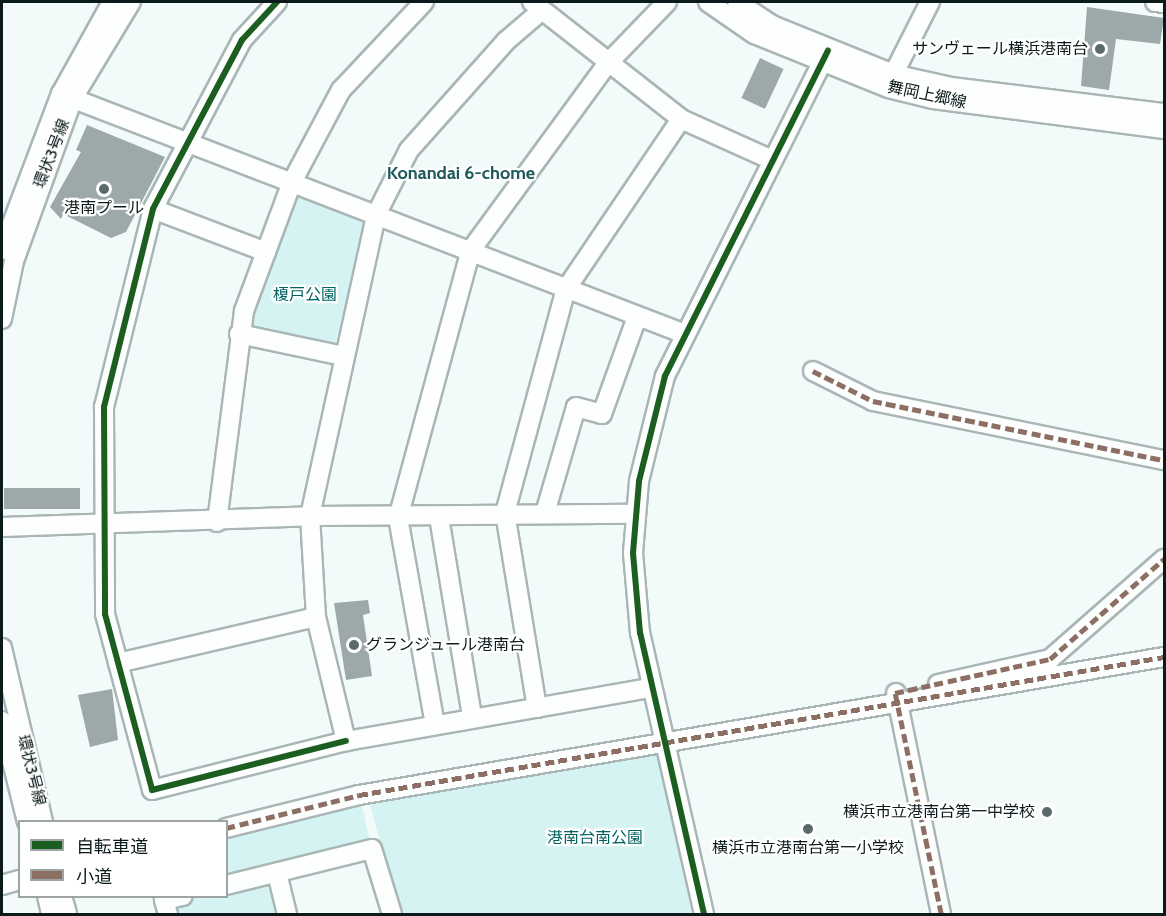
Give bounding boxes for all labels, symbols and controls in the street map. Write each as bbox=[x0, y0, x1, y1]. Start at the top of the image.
place label: サンヴェール横浜港南台 bbox=[912, 39, 1088, 59]
marker: サンヴェール横浜港南台 bbox=[1093, 42, 1107, 56]
street label: 舞岡上郷線 bbox=[886, 77, 968, 113]
street label: 環状3号線 bbox=[30, 117, 74, 191]
district label: Konandai 6-chome bbox=[387, 162, 535, 184]
marker: 港南プール bbox=[97, 182, 111, 196]
place label: 港南プール bbox=[64, 198, 144, 218]
park label: 榎戸公園 bbox=[273, 285, 337, 305]
place label: グランジュール港南台 bbox=[366, 635, 526, 655]
marker: グランジュール港南台 bbox=[347, 638, 361, 652]
street label: 環状3号線 bbox=[13, 732, 49, 808]
place label: 横浜市立港南台第一中学校 bbox=[843, 802, 1035, 822]
marker: 横浜市立港南台第一中学校 bbox=[1040, 805, 1054, 819]
legend bbox=[18, 820, 228, 898]
marker: 横浜市立港南台第一小学校 bbox=[801, 822, 815, 836]
park label: 港南台南公園 bbox=[547, 828, 643, 848]
text: 自転車道 bbox=[76, 836, 148, 858]
place label: 横浜市立港南台第一小学校 bbox=[712, 838, 904, 858]
text: 小道 bbox=[76, 866, 112, 888]

